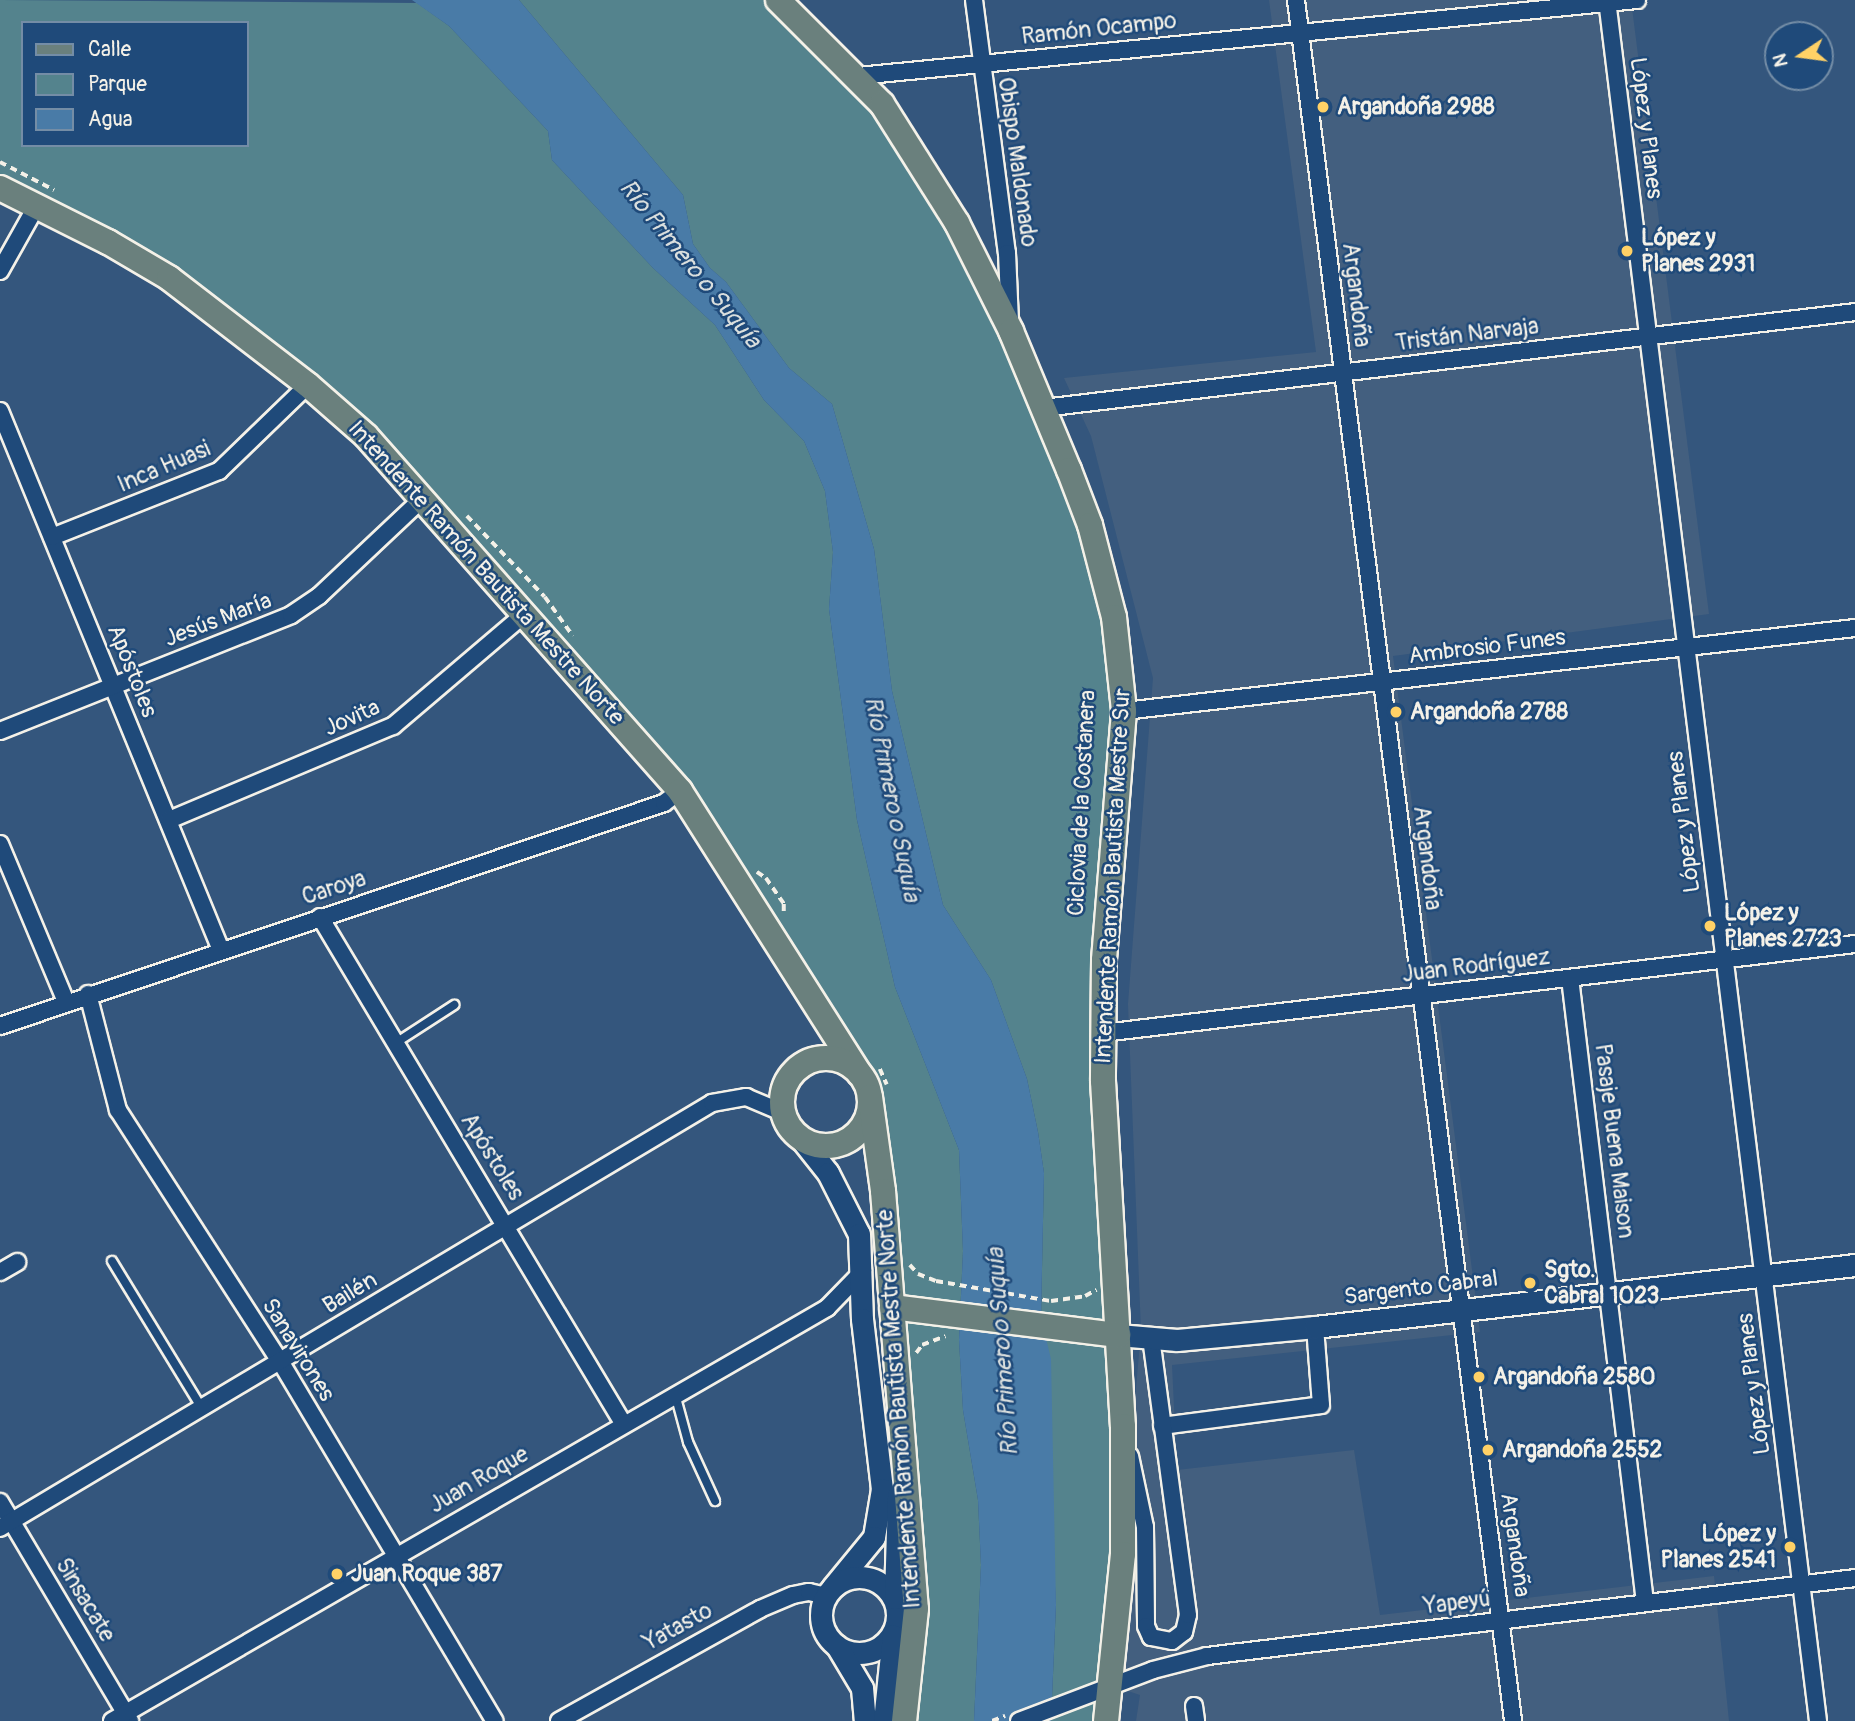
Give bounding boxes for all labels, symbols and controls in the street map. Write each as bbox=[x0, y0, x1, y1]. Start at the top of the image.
street label: Ramón Ocampo bbox=[1020, 7, 1178, 51]
legend bbox=[21, 21, 248, 147]
north arrow bbox=[1764, 21, 1834, 91]
text: Calle bbox=[88, 36, 131, 63]
text: N bbox=[1767, 51, 1794, 69]
street label: López y Planes bbox=[1624, 56, 1668, 200]
text: Parque bbox=[88, 71, 147, 98]
street label: Obispo Maldonado bbox=[991, 75, 1043, 249]
place label: Argandoña 2988 bbox=[1337, 93, 1495, 121]
marker: Argandoña 2988 bbox=[1315, 99, 1331, 115]
text: Agua bbox=[88, 106, 133, 133]
water label: Río Primero o Suquía bbox=[613, 174, 767, 354]
place label: López y Planes 2931 bbox=[1641, 224, 1755, 278]
street label: Argandoña bbox=[1336, 241, 1376, 349]
marker: López y Planes 2931 bbox=[1619, 243, 1635, 259]
street label: Tristán Narvaja bbox=[1394, 313, 1540, 357]
street label: Intendente Ramón Bautista Mestre Norte bbox=[342, 415, 630, 731]
street label: Inca Huasi bbox=[113, 435, 215, 499]
street label: Jesús María bbox=[161, 587, 275, 653]
street label: Apóstoles bbox=[101, 621, 163, 721]
street label: Ambrosio Funes bbox=[1407, 624, 1567, 670]
street label: Intendente Ramón Bautista Mestre Sur bbox=[1089, 687, 1137, 1065]
street label: Ciclovia de la Costanera bbox=[1062, 689, 1102, 917]
street label: Jovita bbox=[320, 694, 384, 742]
water label: Río Primero o Suquía bbox=[858, 694, 926, 904]
place label: Argandoña 2788 bbox=[1410, 698, 1568, 726]
marker: Argandoña 2788 bbox=[1388, 704, 1404, 720]
street label: López y Planes bbox=[1662, 750, 1706, 894]
street label: Argandoña bbox=[1407, 804, 1447, 912]
street label: Caroya bbox=[299, 865, 369, 911]
place label: López y Planes 2723 bbox=[1724, 899, 1842, 953]
marker: López y Planes 2723 bbox=[1702, 918, 1718, 934]
street label: Juan Rodríguez bbox=[1401, 943, 1551, 989]
street label: Pasaje Buena Maison bbox=[1588, 1042, 1640, 1240]
street label: Apóstoles bbox=[455, 1108, 529, 1206]
street label: Intendente Ramón Bautista Mestre Norte bbox=[871, 1209, 927, 1609]
water label: Río Primero o Suquía bbox=[981, 1247, 1025, 1457]
place label: Sgto. Cabral 1023 bbox=[1544, 1256, 1659, 1310]
street label: Sargento Cabral bbox=[1343, 1265, 1499, 1311]
street label: Bailén bbox=[318, 1266, 382, 1320]
marker: Sgto. Cabral 1023 bbox=[1522, 1275, 1538, 1291]
street label: Sanavirones bbox=[256, 1293, 340, 1407]
street label: López y Planes bbox=[1732, 1312, 1776, 1456]
place label: Argandoña 2580 bbox=[1493, 1363, 1655, 1391]
marker: Argandoña 2580 bbox=[1471, 1369, 1487, 1385]
place label: Argandoña 2552 bbox=[1502, 1436, 1662, 1464]
street label: Juan Roque bbox=[424, 1441, 534, 1519]
marker: Argandoña 2552 bbox=[1480, 1442, 1496, 1458]
street label: Argandoña bbox=[1494, 1491, 1536, 1599]
place label: López y Planes 2541 bbox=[1661, 1520, 1776, 1574]
marker: López y Planes 2541 bbox=[1782, 1539, 1798, 1555]
street label: Sinsacate bbox=[49, 1553, 121, 1647]
place label: Juan Roque 387 bbox=[351, 1560, 503, 1588]
marker: Juan Roque 387 bbox=[329, 1566, 345, 1582]
street label: Yapeyú bbox=[1422, 1585, 1492, 1621]
street label: Yatasto bbox=[639, 1597, 717, 1657]

